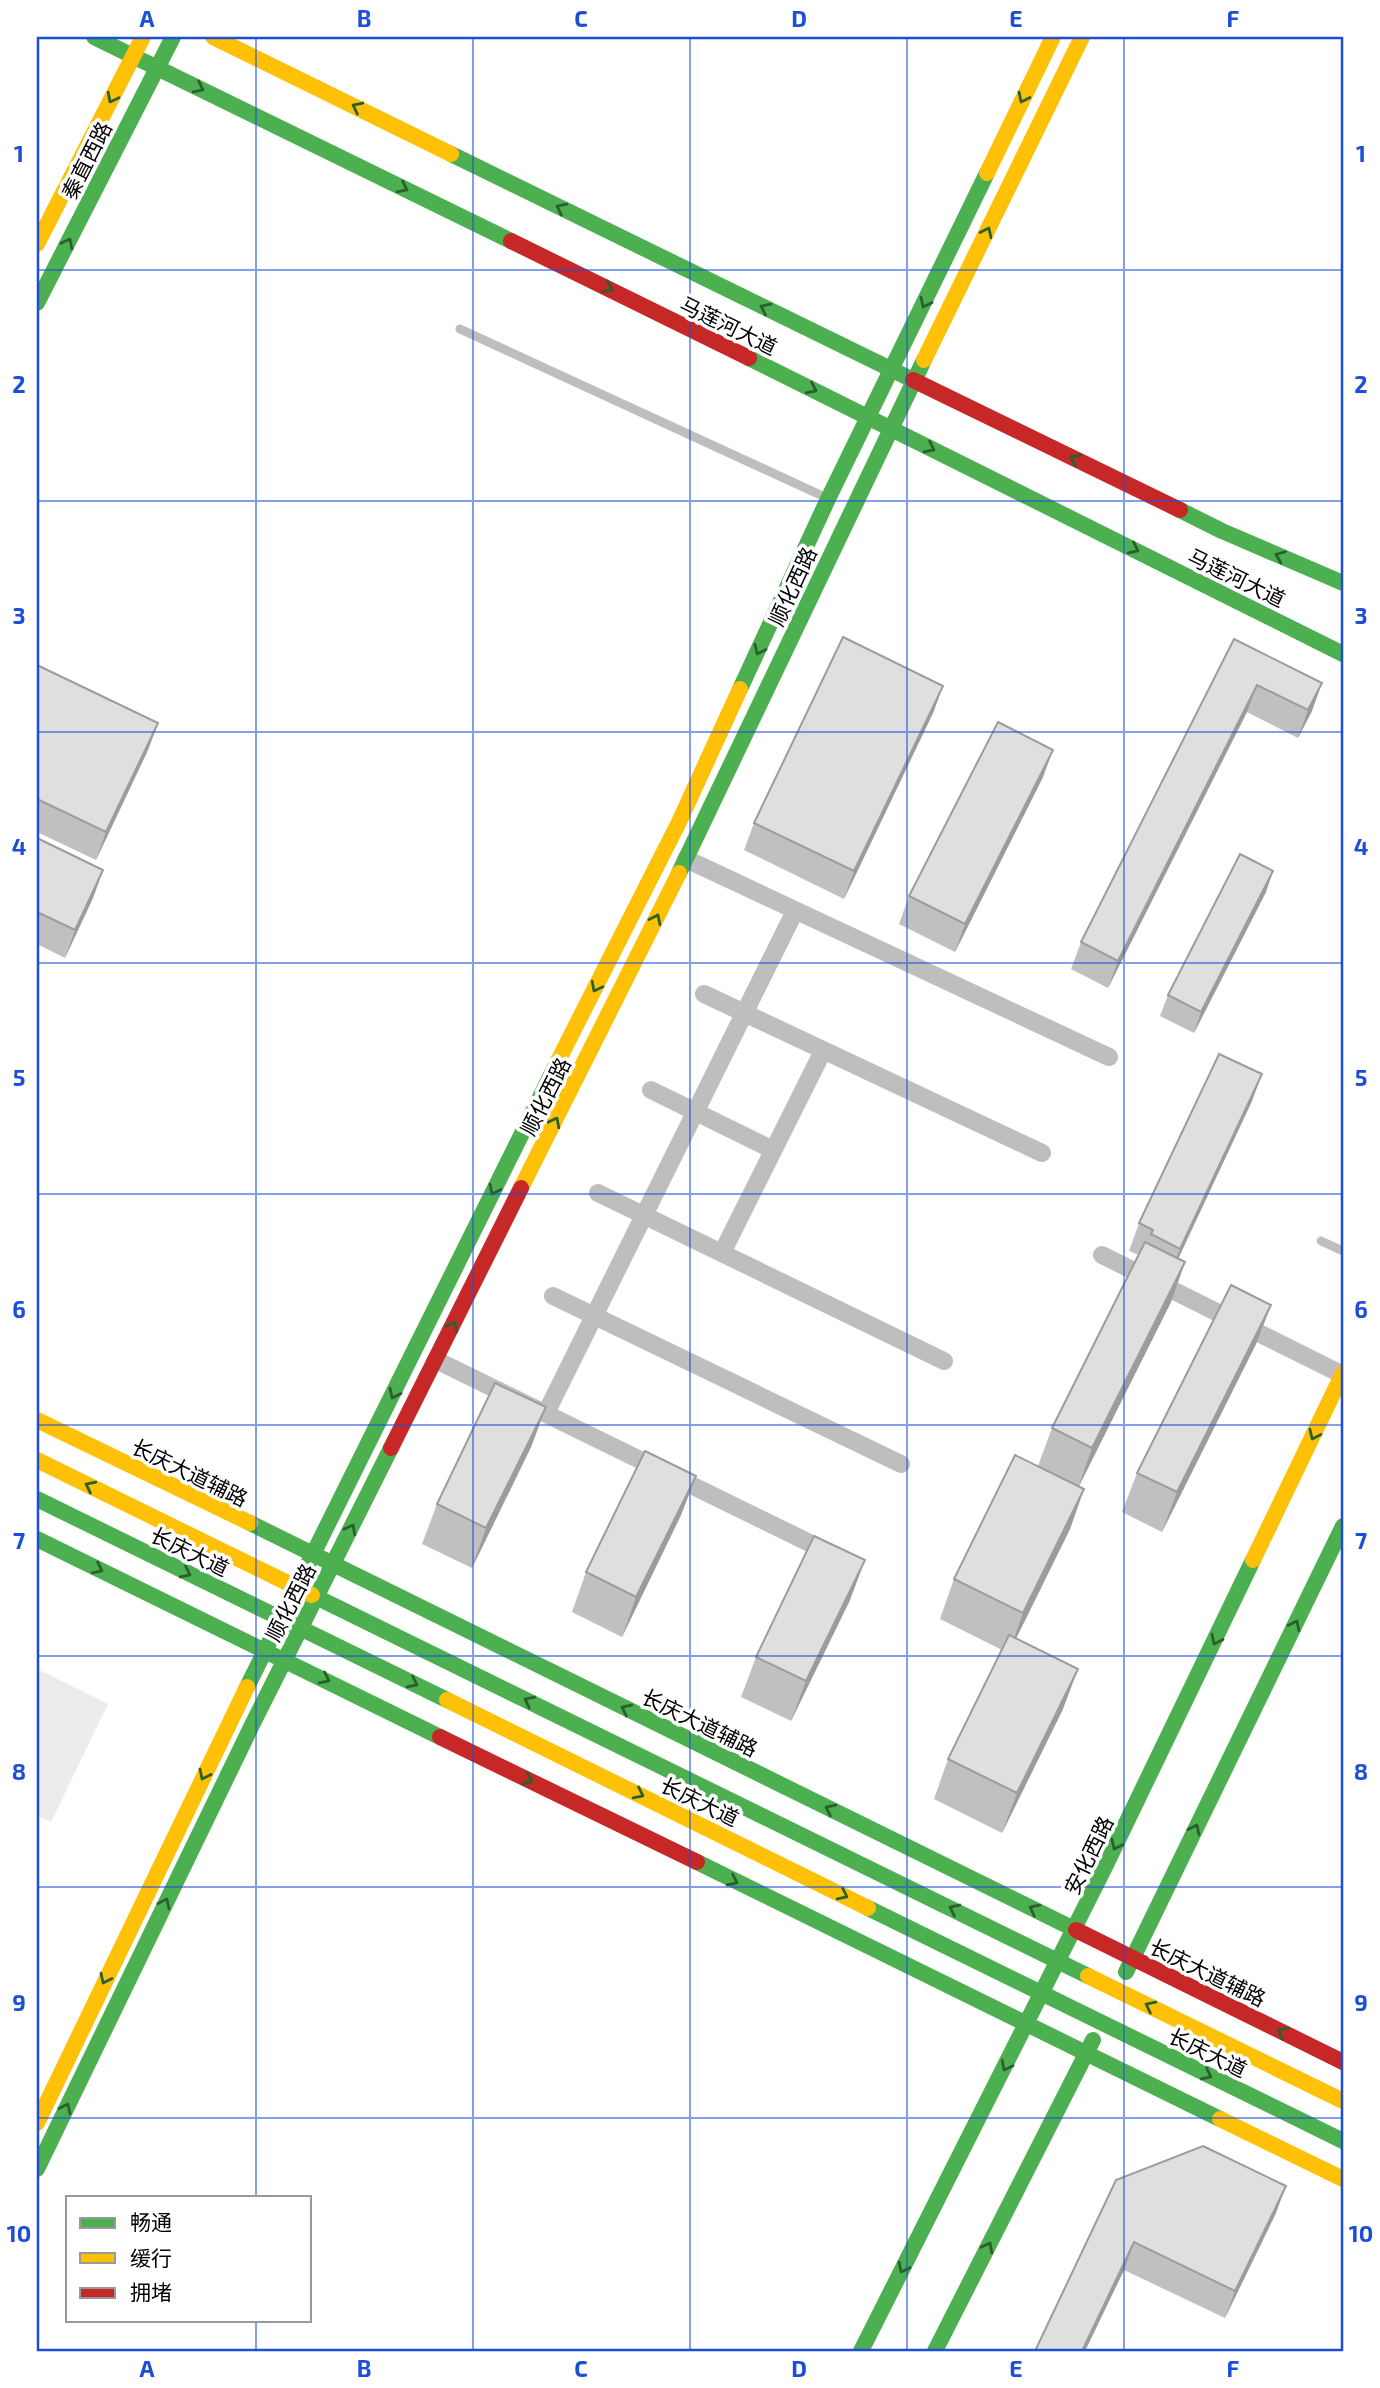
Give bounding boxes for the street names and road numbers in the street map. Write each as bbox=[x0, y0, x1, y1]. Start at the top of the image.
street label: 秦直西路 bbox=[56, 117, 116, 203]
street label: 马莲河大道 bbox=[676, 291, 782, 359]
street label: 顺化西路 bbox=[763, 543, 821, 629]
street label: 马莲河大道 bbox=[1184, 543, 1290, 611]
street label: 顺化西路 bbox=[515, 1053, 575, 1139]
street label: 长庆大道辅路 bbox=[128, 1433, 252, 1511]
street label: 长庆大道 bbox=[147, 1521, 233, 1581]
street label: 顺化西路 bbox=[260, 1559, 320, 1645]
street label: 长庆大道辅路 bbox=[638, 1683, 762, 1761]
street label: 长庆大道 bbox=[657, 1771, 743, 1831]
street label: 安化西路 bbox=[1058, 1812, 1118, 1898]
street label: 长庆大道辅路 bbox=[1146, 1933, 1270, 2011]
street label: 长庆大道 bbox=[1165, 2022, 1251, 2082]

